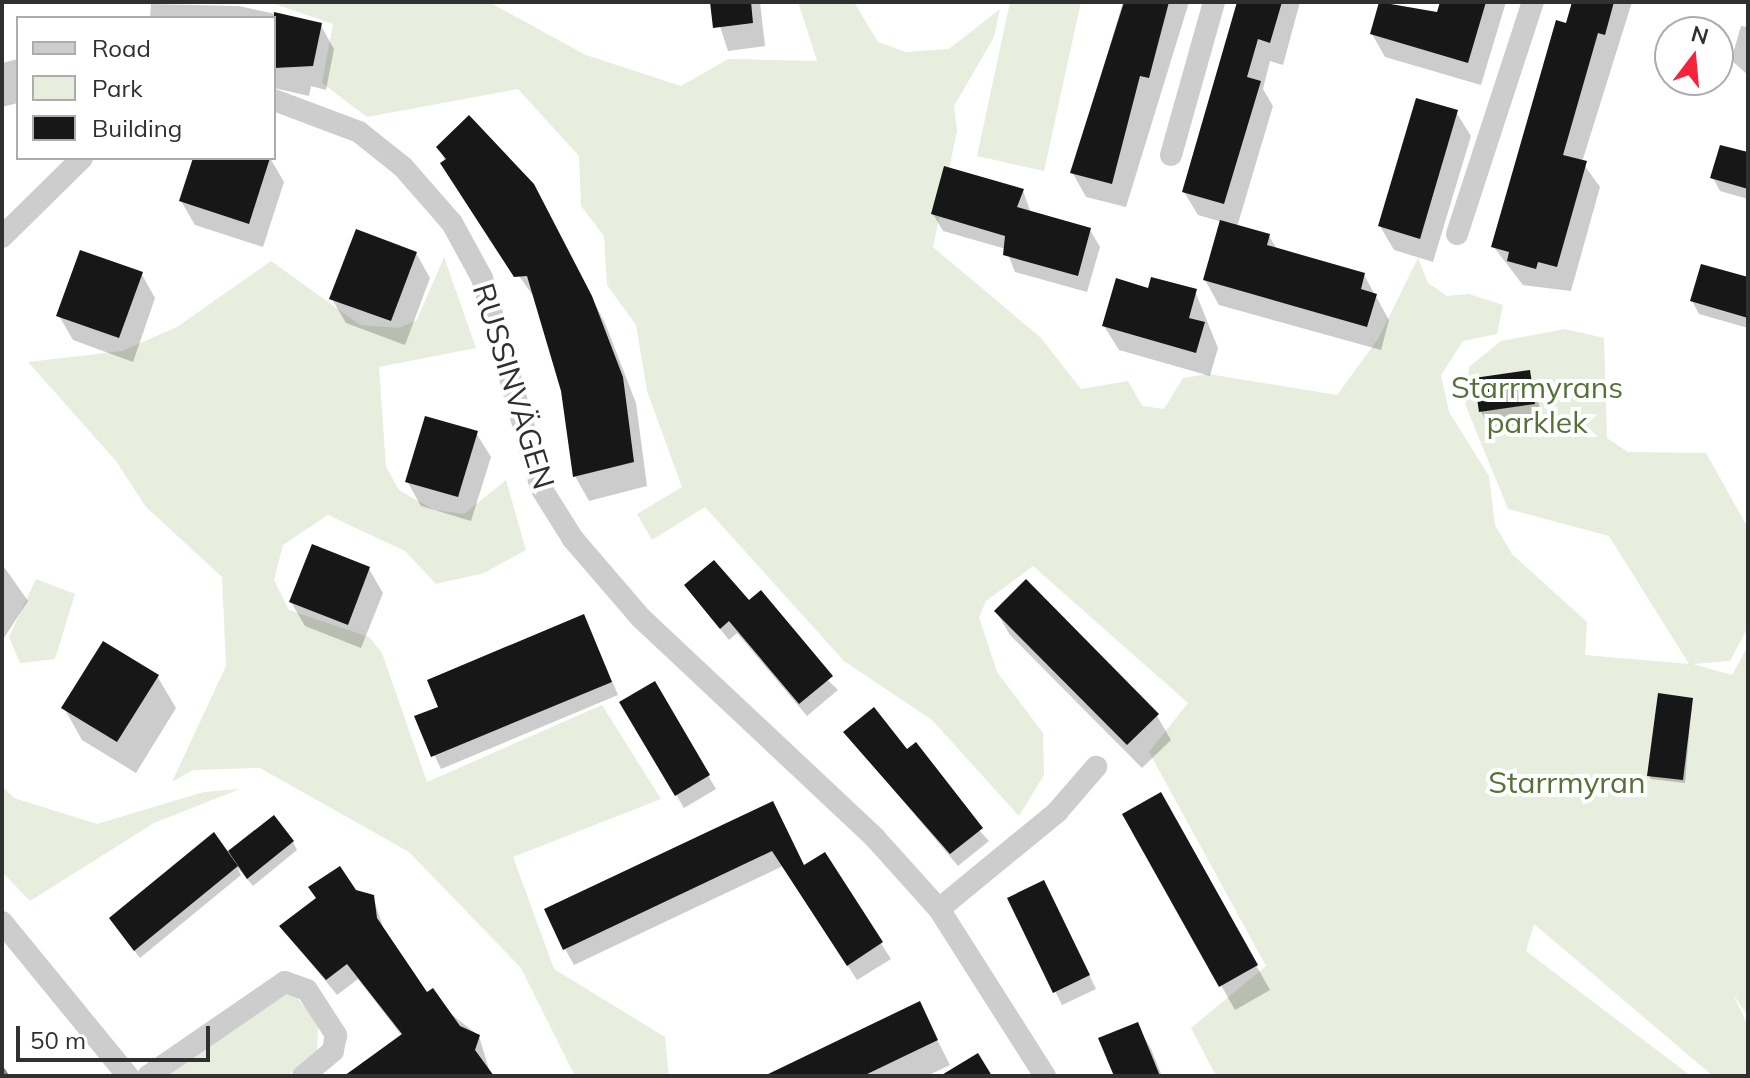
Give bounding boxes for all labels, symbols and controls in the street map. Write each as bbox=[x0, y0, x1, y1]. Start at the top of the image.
legend bbox=[16, 16, 276, 160]
north arrow bbox=[1654, 16, 1734, 96]
text: N bbox=[1688, 19, 1712, 51]
text: Road bbox=[92, 33, 151, 63]
text: Park bbox=[92, 73, 143, 103]
text: Building bbox=[92, 113, 182, 143]
street label: RUSSINVÄGEN bbox=[466, 279, 562, 493]
park label: Starrmyrans parklek bbox=[1451, 369, 1623, 440]
park label: Starrmyran bbox=[1488, 764, 1646, 800]
scale bar bbox=[20, 1010, 214, 1060]
text: 50 m bbox=[30, 1025, 86, 1055]

